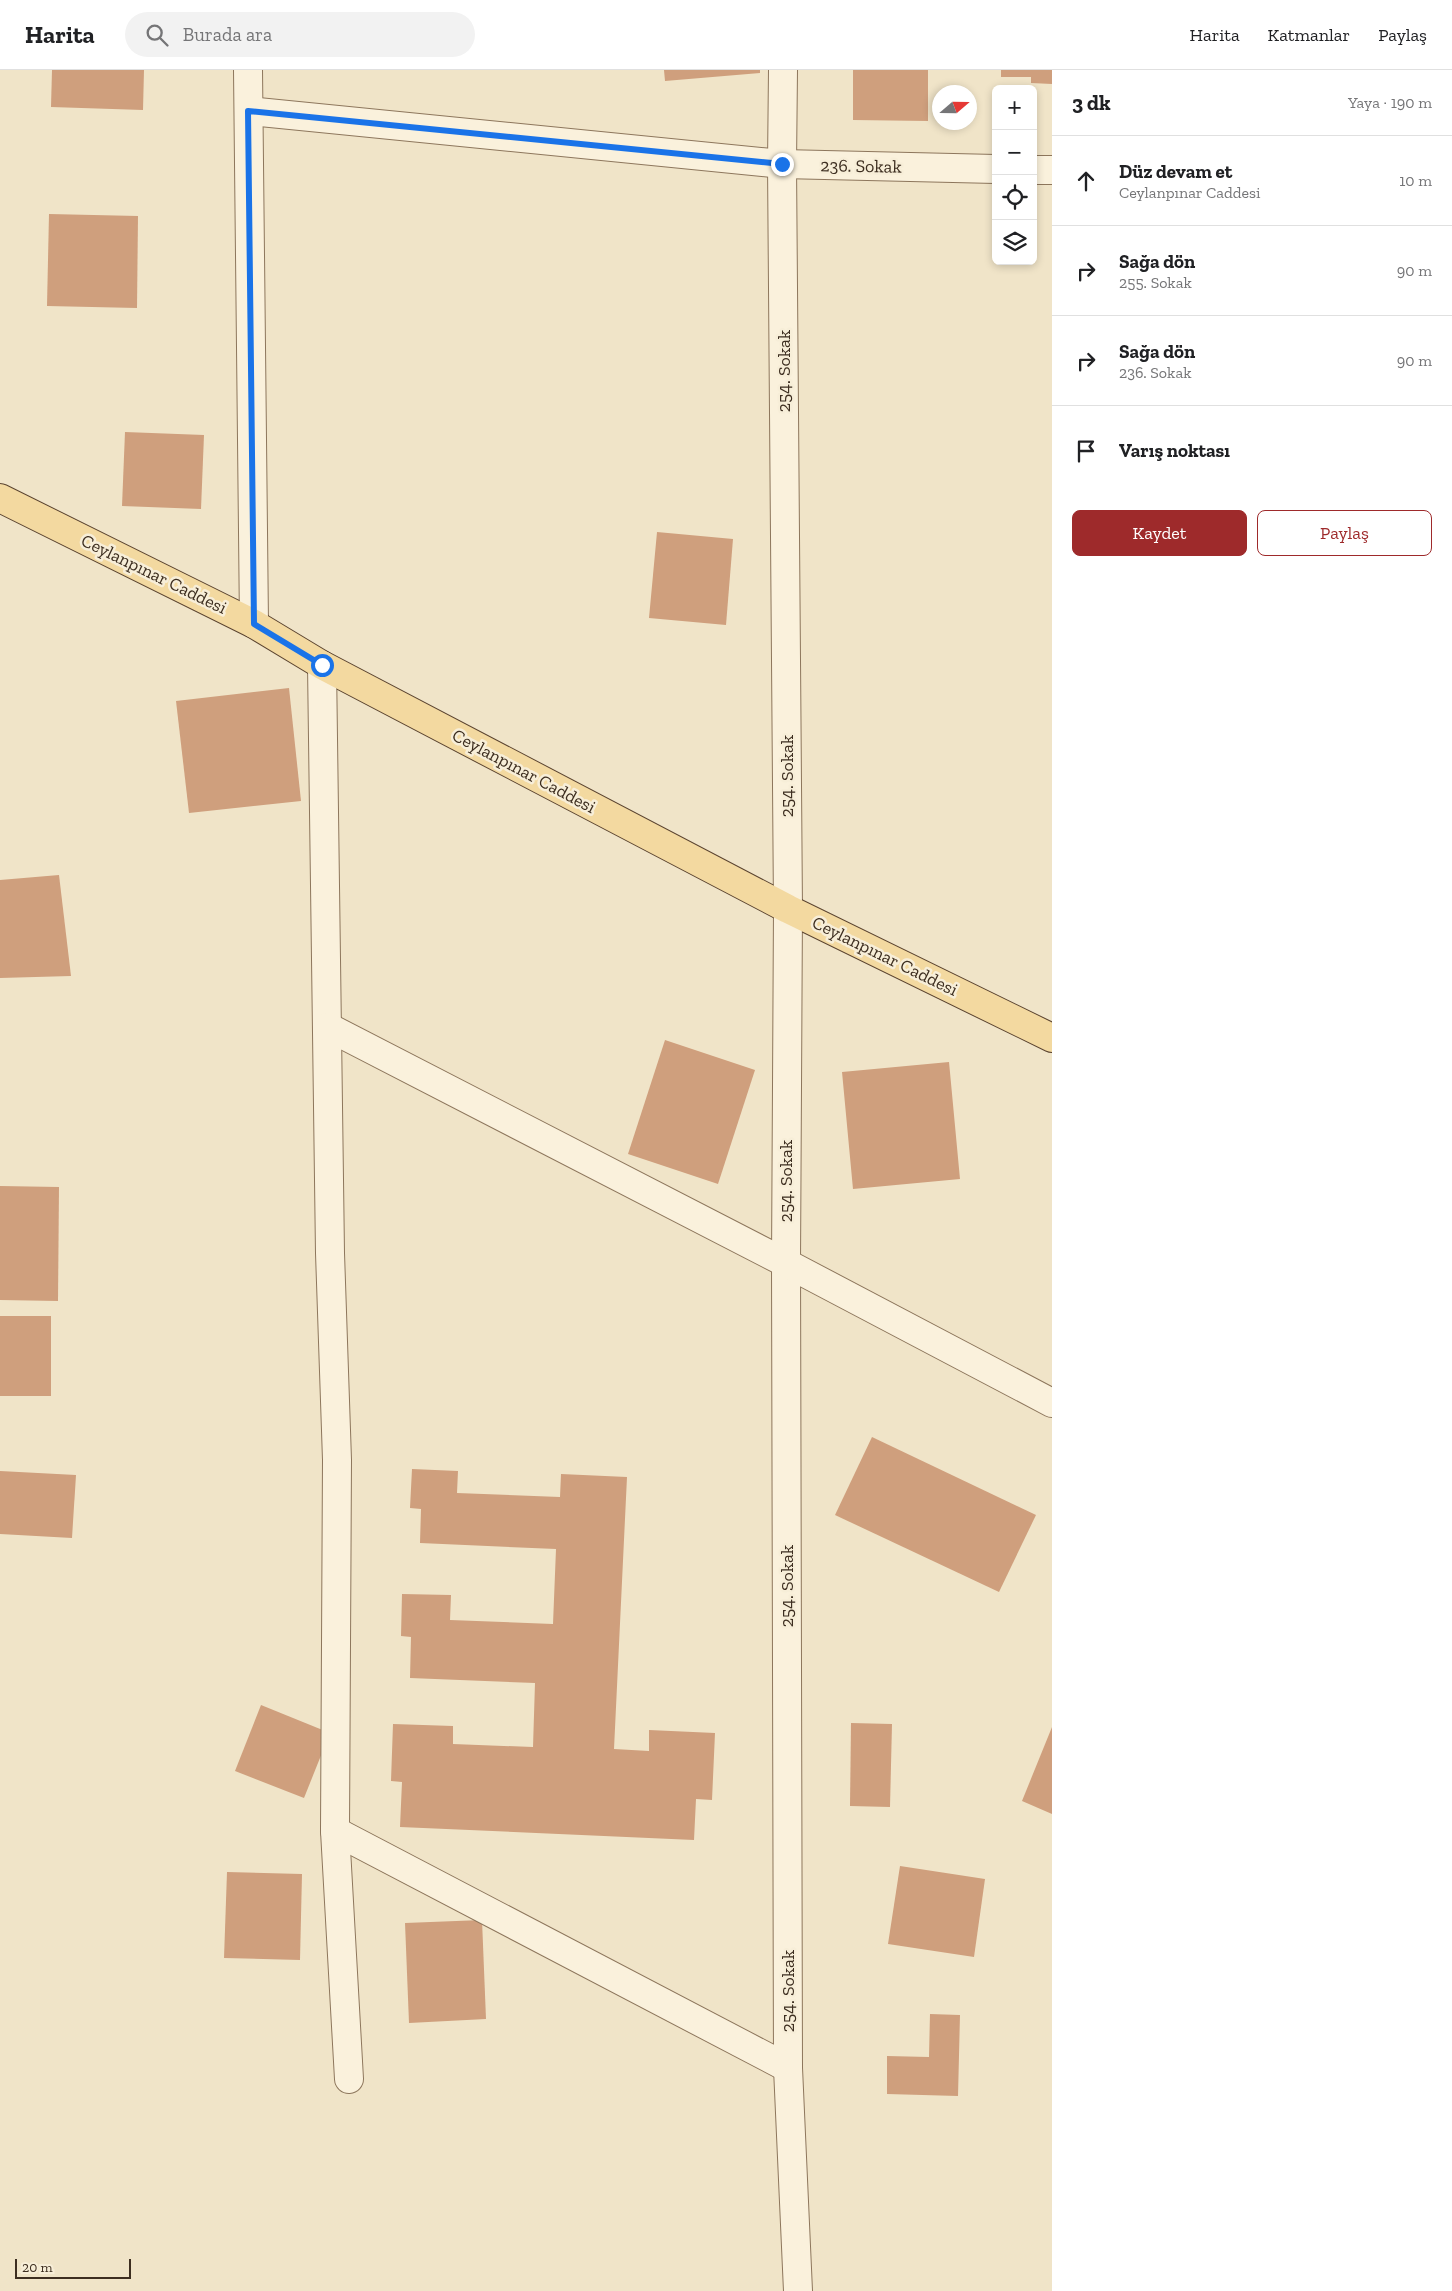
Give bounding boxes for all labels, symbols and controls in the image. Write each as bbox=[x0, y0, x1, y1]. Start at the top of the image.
search box bbox=[125, 12, 475, 57]
text: Harita bbox=[25, 20, 95, 49]
icon: search bbox=[143, 21, 171, 49]
text: Burada ara bbox=[183, 23, 272, 46]
text: Harita bbox=[1190, 24, 1240, 46]
text: Katmanlar bbox=[1268, 24, 1350, 46]
text: Paylaş bbox=[1378, 24, 1427, 46]
north arrow bbox=[932, 85, 977, 130]
map controls bbox=[992, 85, 1037, 265]
button: + bbox=[992, 85, 1037, 130]
text: 3 dk bbox=[1072, 90, 1111, 115]
text: Yaya · 190 m bbox=[1348, 93, 1432, 112]
button: − bbox=[992, 130, 1037, 175]
route end bbox=[771, 153, 794, 176]
street label: 236. Sokak bbox=[820, 154, 903, 178]
text: Düz devam et bbox=[1119, 160, 1232, 183]
icon: ahead bbox=[1072, 167, 1100, 195]
text: 10 m bbox=[1399, 171, 1432, 190]
button: locate bbox=[992, 175, 1037, 220]
text: Ceylanpınar Caddesi bbox=[1119, 183, 1261, 202]
button: layers bbox=[992, 220, 1037, 265]
text: Sağa dön bbox=[1119, 250, 1195, 273]
icon: right bbox=[1072, 257, 1100, 285]
text: 90 m bbox=[1397, 261, 1432, 280]
text: 255. Sokak bbox=[1119, 273, 1192, 292]
street label: 254. Sokak bbox=[773, 329, 795, 412]
text: Sağa dön bbox=[1119, 340, 1195, 363]
icon: right bbox=[1072, 347, 1100, 375]
text: 90 m bbox=[1397, 351, 1432, 370]
text: 236. Sokak bbox=[1119, 363, 1191, 382]
icon: arrive bbox=[1072, 437, 1100, 465]
text: Varış noktası bbox=[1119, 439, 1230, 462]
button: Kaydet bbox=[1072, 510, 1247, 556]
button: Paylaş bbox=[1257, 510, 1432, 556]
street label: Ceylanpınar Caddesi bbox=[78, 529, 230, 619]
route start bbox=[311, 654, 334, 677]
street label: Ceylanpınar Caddesi bbox=[449, 724, 599, 818]
street label: 254. Sokak bbox=[776, 734, 798, 817]
street label: Ceylanpınar Caddesi bbox=[809, 911, 961, 1001]
street label: 254. Sokak bbox=[775, 1139, 797, 1222]
street label: 254. Sokak bbox=[776, 1544, 798, 1627]
street label: 254. Sokak bbox=[777, 1949, 799, 2032]
scale bar bbox=[15, 2256, 131, 2279]
text: 20 m bbox=[22, 2259, 53, 2276]

